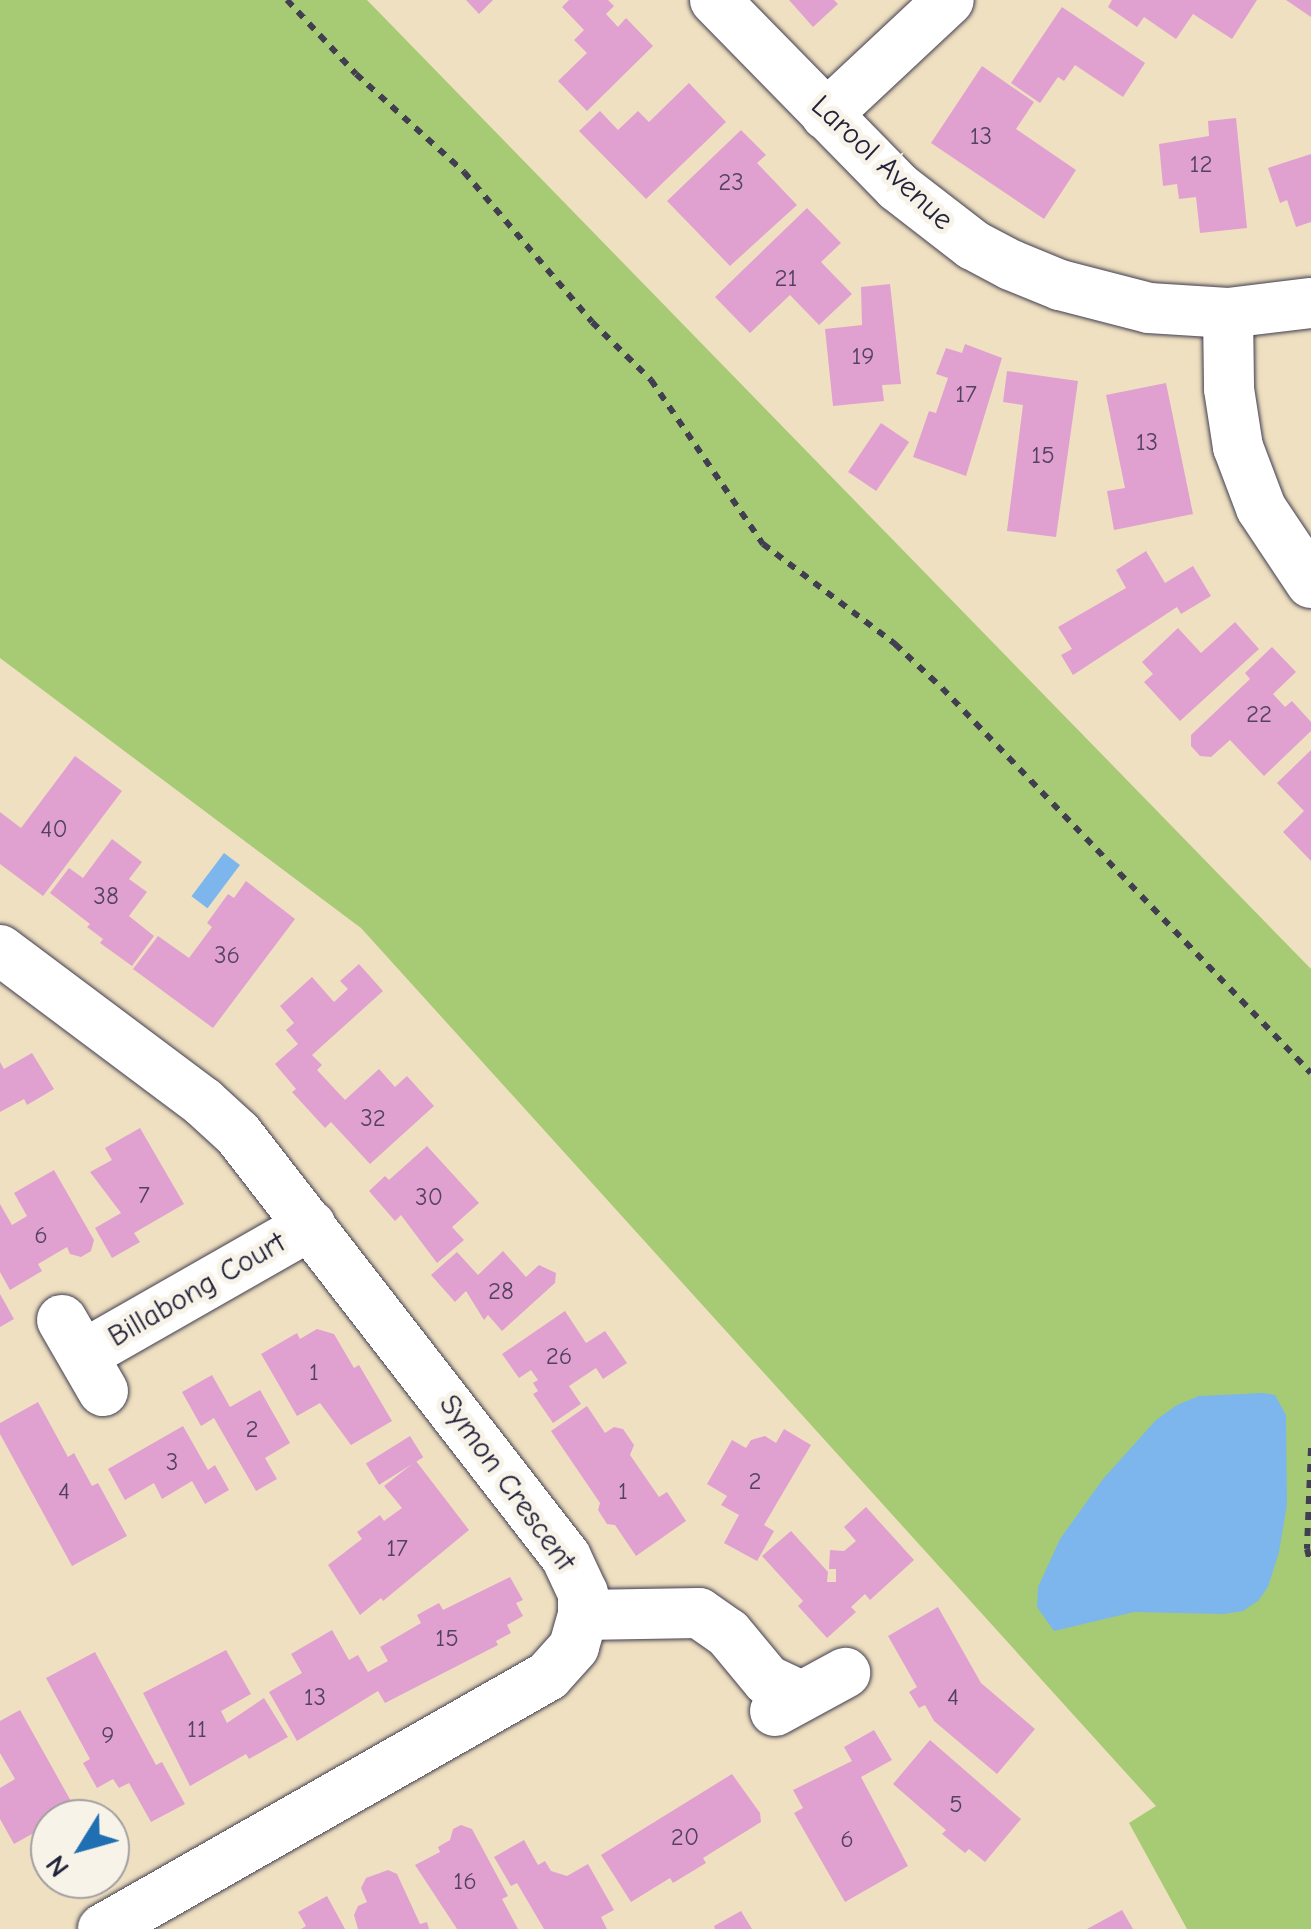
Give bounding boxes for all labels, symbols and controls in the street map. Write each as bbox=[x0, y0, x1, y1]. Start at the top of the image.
street label: Larool Avenue bbox=[804, 88, 960, 238]
house number: 13 bbox=[970, 121, 992, 151]
house number: 12 bbox=[1190, 149, 1212, 179]
house number: 23 bbox=[718, 167, 744, 197]
house number: 21 bbox=[775, 263, 797, 293]
house number: 19 bbox=[851, 341, 875, 371]
house number: 17 bbox=[955, 379, 977, 409]
house number: 13 bbox=[1136, 427, 1158, 457]
house number: 15 bbox=[1031, 440, 1055, 470]
house number: 22 bbox=[1246, 699, 1272, 729]
house number: 40 bbox=[40, 814, 68, 844]
house number: 38 bbox=[93, 881, 119, 911]
house number: 36 bbox=[214, 940, 240, 970]
house number: 32 bbox=[360, 1103, 386, 1133]
house number: 7 bbox=[138, 1180, 150, 1210]
house number: 30 bbox=[415, 1182, 443, 1212]
house number: 6 bbox=[34, 1220, 48, 1250]
street label: Billabong Court bbox=[102, 1225, 292, 1355]
house number: 28 bbox=[488, 1276, 514, 1306]
house number: 26 bbox=[546, 1341, 572, 1371]
house number: 1 bbox=[309, 1357, 319, 1387]
street label: Symon Crescent bbox=[431, 1388, 583, 1578]
house number: 2 bbox=[245, 1414, 259, 1444]
house number: 3 bbox=[166, 1447, 178, 1477]
house number: 2 bbox=[748, 1466, 762, 1496]
house number: 4 bbox=[58, 1476, 70, 1506]
house number: 1 bbox=[618, 1476, 628, 1506]
house number: 17 bbox=[386, 1533, 408, 1563]
house number: 15 bbox=[435, 1623, 459, 1653]
house number: 13 bbox=[304, 1682, 326, 1712]
house number: 4 bbox=[947, 1682, 959, 1712]
house number: 11 bbox=[187, 1714, 207, 1744]
house number: 9 bbox=[101, 1720, 115, 1750]
house number: 5 bbox=[949, 1789, 963, 1819]
north arrow bbox=[30, 1799, 130, 1899]
house number: 20 bbox=[671, 1822, 699, 1852]
house number: 6 bbox=[840, 1824, 854, 1854]
text: N bbox=[39, 1849, 76, 1883]
house number: 16 bbox=[453, 1866, 477, 1896]

